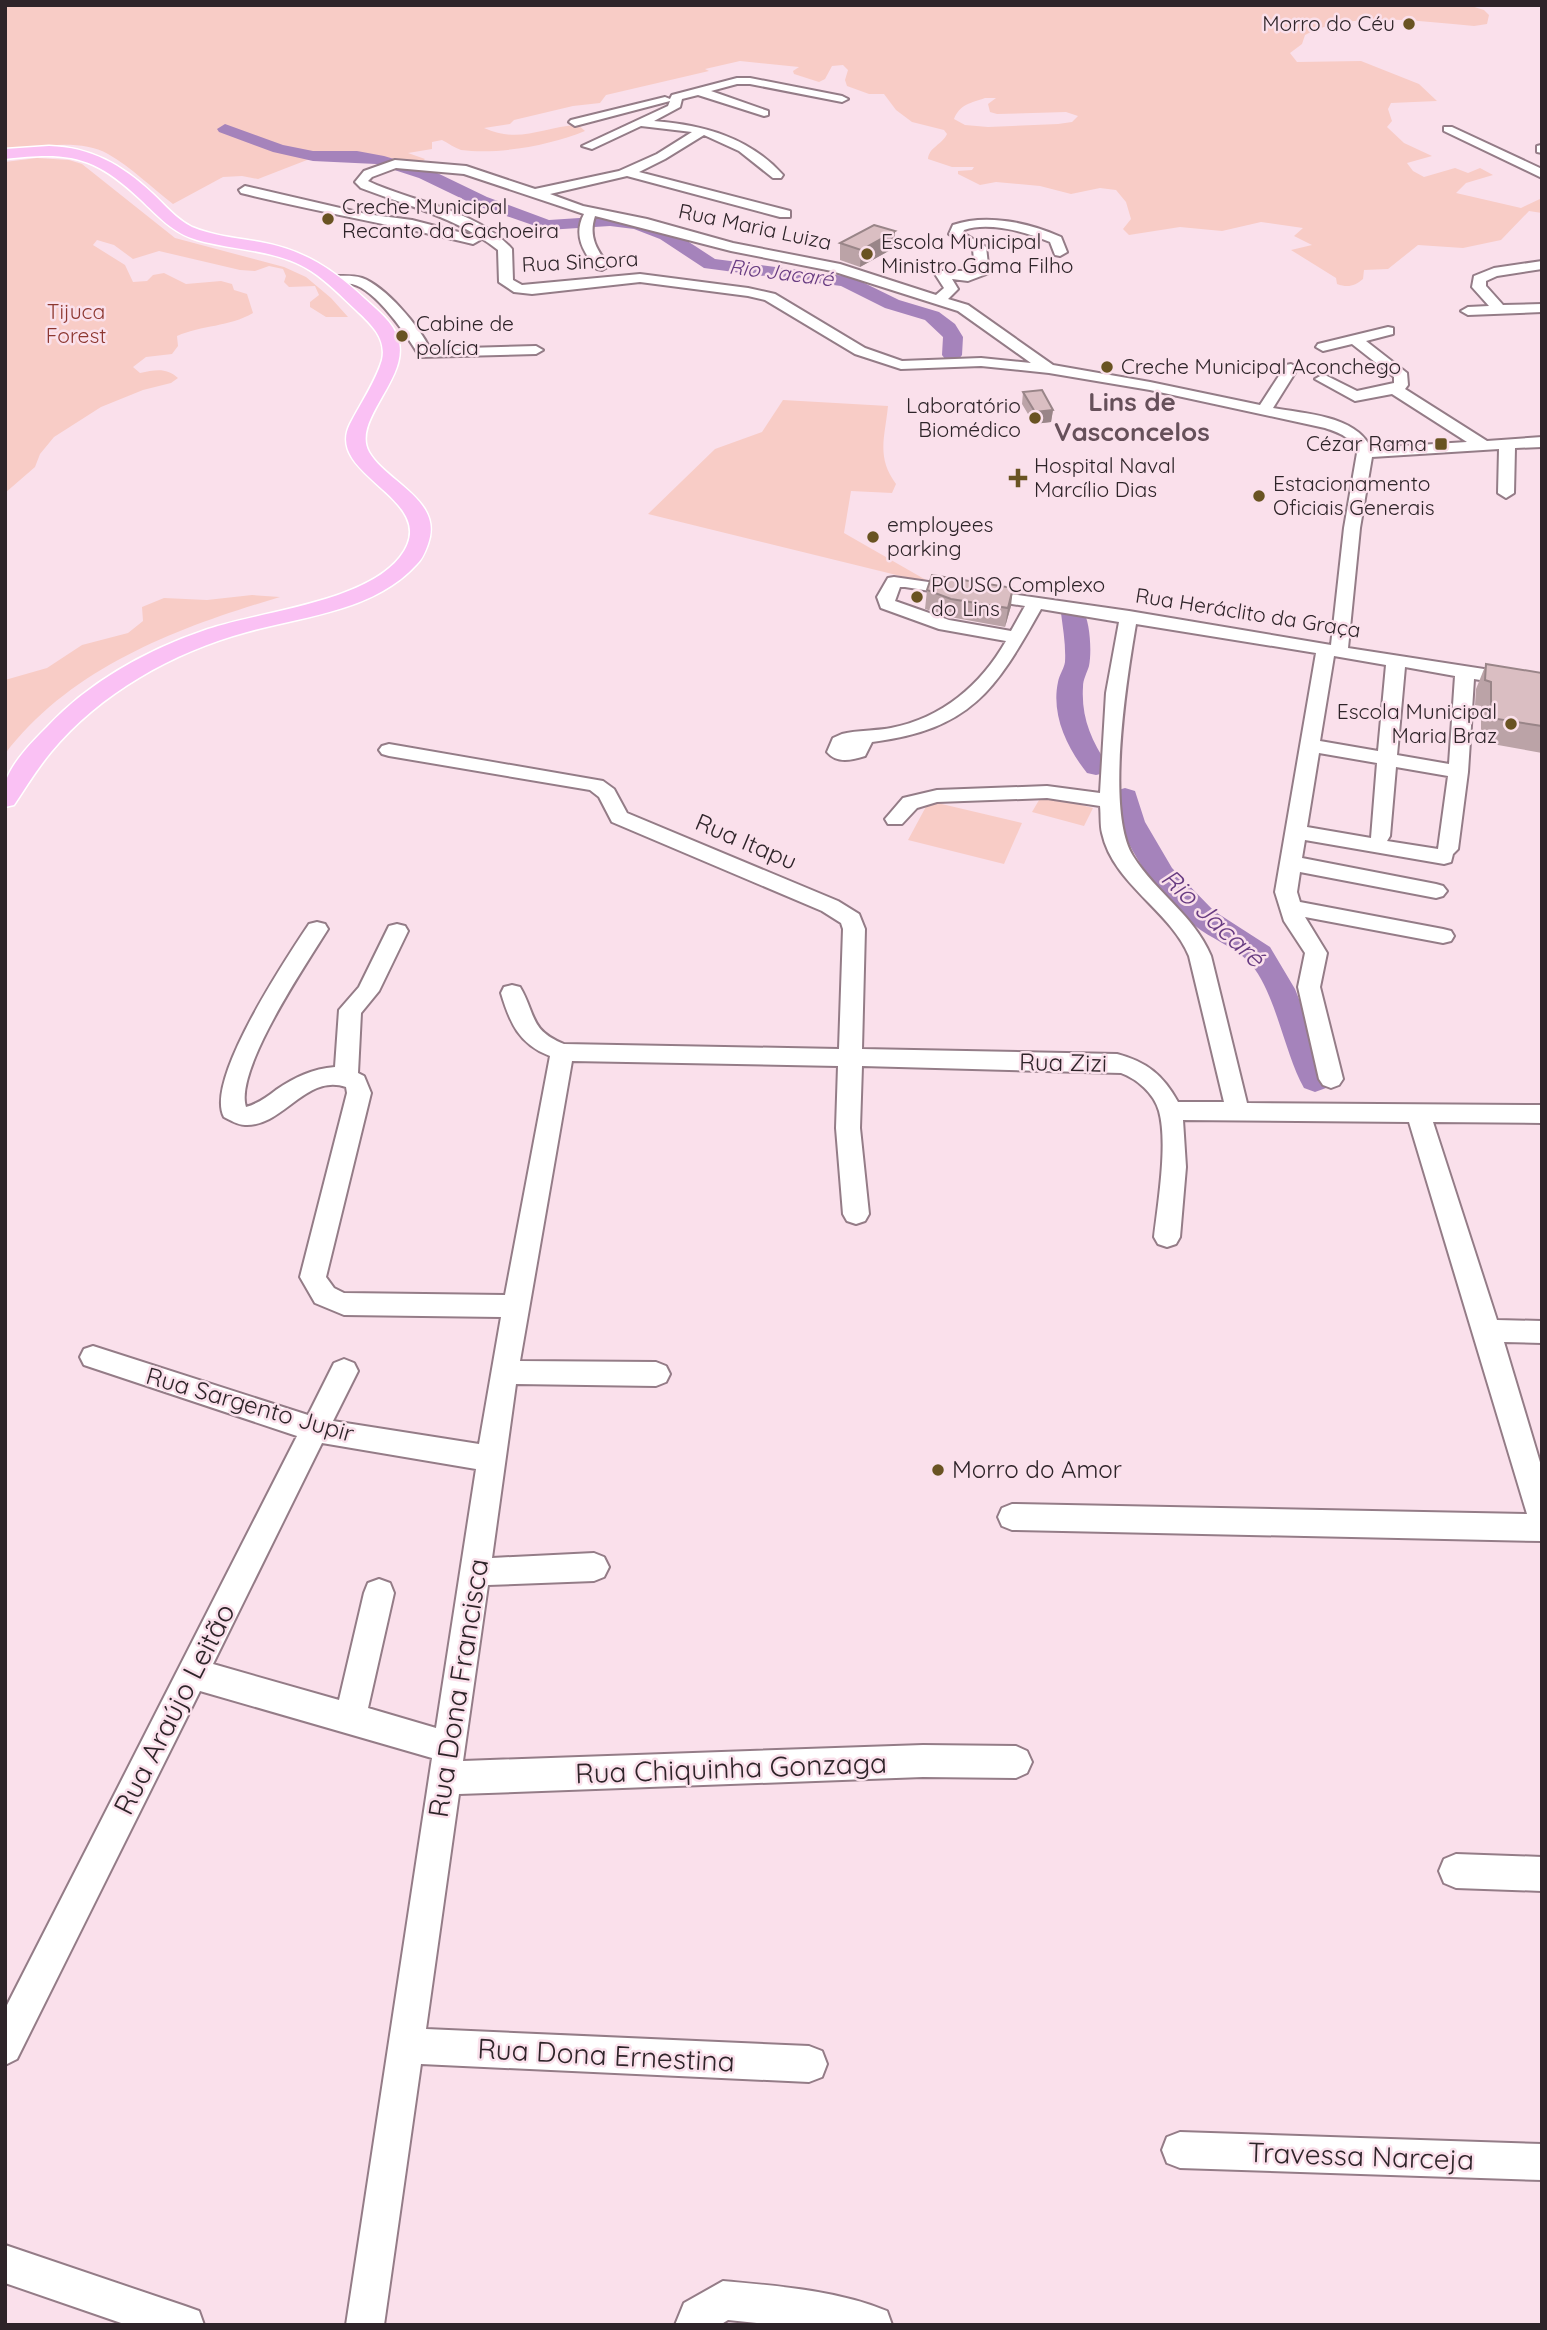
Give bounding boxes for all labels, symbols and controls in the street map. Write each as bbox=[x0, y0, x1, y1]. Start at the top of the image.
place label: Morro do Céu bbox=[1262, 10, 1395, 36]
marker: Morro do Céu bbox=[1401, 16, 1417, 32]
place label: Creche Municipal Recanto da Cachoeira bbox=[342, 193, 559, 243]
street label: Rua Maria Luiza bbox=[676, 197, 834, 255]
marker: Creche Municipal Recanto da Cachoeira bbox=[320, 211, 336, 227]
place label: Escola Municipal Ministro Gama Filho bbox=[881, 228, 1074, 278]
street label: Rua Sincora bbox=[521, 245, 639, 277]
marker: Escola Municipal Ministro Gama Filho bbox=[859, 246, 875, 262]
water label: Rio Jacaré bbox=[728, 253, 836, 291]
park label: Tijuca Forest bbox=[46, 298, 106, 348]
place label: Cabine de polícia bbox=[416, 310, 514, 360]
marker: Cabine de polícia bbox=[394, 328, 410, 344]
place label: Creche Municipal Aconchego bbox=[1121, 353, 1401, 379]
marker: Creche Municipal Aconchego bbox=[1099, 359, 1115, 375]
district label: Lins de Vasconcelos bbox=[1054, 385, 1210, 448]
place label: Laboratório Biomédico bbox=[906, 392, 1021, 442]
marker: Laboratório Biomédico bbox=[1027, 410, 1043, 426]
place label: Cézar Rama bbox=[1306, 430, 1427, 456]
marker: Cézar Rama bbox=[1433, 436, 1449, 452]
place label: Hospital Naval Marcílio Dias bbox=[1034, 452, 1176, 502]
marker: Hospital Naval Marcílio Dias bbox=[1008, 468, 1028, 488]
place label: Estacionamento Oficiais Generais bbox=[1273, 470, 1435, 520]
marker: Estacionamento Oficiais Generais bbox=[1251, 488, 1267, 504]
place label: employees parking bbox=[887, 511, 993, 561]
marker: employees parking bbox=[865, 529, 881, 545]
place label: POUSO Complexo do Lins bbox=[931, 571, 1105, 621]
street label: Rua Heráclito da Graça bbox=[1134, 581, 1362, 643]
marker: POUSO Complexo do Lins bbox=[909, 589, 925, 605]
place label: Escola Municipal Maria Braz bbox=[1337, 698, 1497, 748]
marker: Escola Municipal Maria Braz bbox=[1503, 716, 1519, 732]
street label: Rua Itapu bbox=[691, 806, 802, 876]
water label: Rio Jacaré bbox=[1155, 861, 1273, 975]
street label: Rua Zizi bbox=[1019, 1046, 1107, 1078]
street label: Rua Sargento Jupir bbox=[143, 1360, 358, 1448]
place label: Morro do Amor bbox=[952, 1454, 1122, 1484]
marker: Morro do Amor bbox=[930, 1462, 946, 1478]
street label: Rua Dona Francisca bbox=[420, 1556, 495, 1820]
street label: Rua Araújo Leitão bbox=[105, 1597, 242, 1820]
street label: Rua Chiquinha Gonzaga bbox=[574, 1745, 888, 1790]
street label: Rua Dona Ernestina bbox=[477, 2030, 736, 2079]
street label: Travessa Narceja bbox=[1247, 2134, 1475, 2177]

